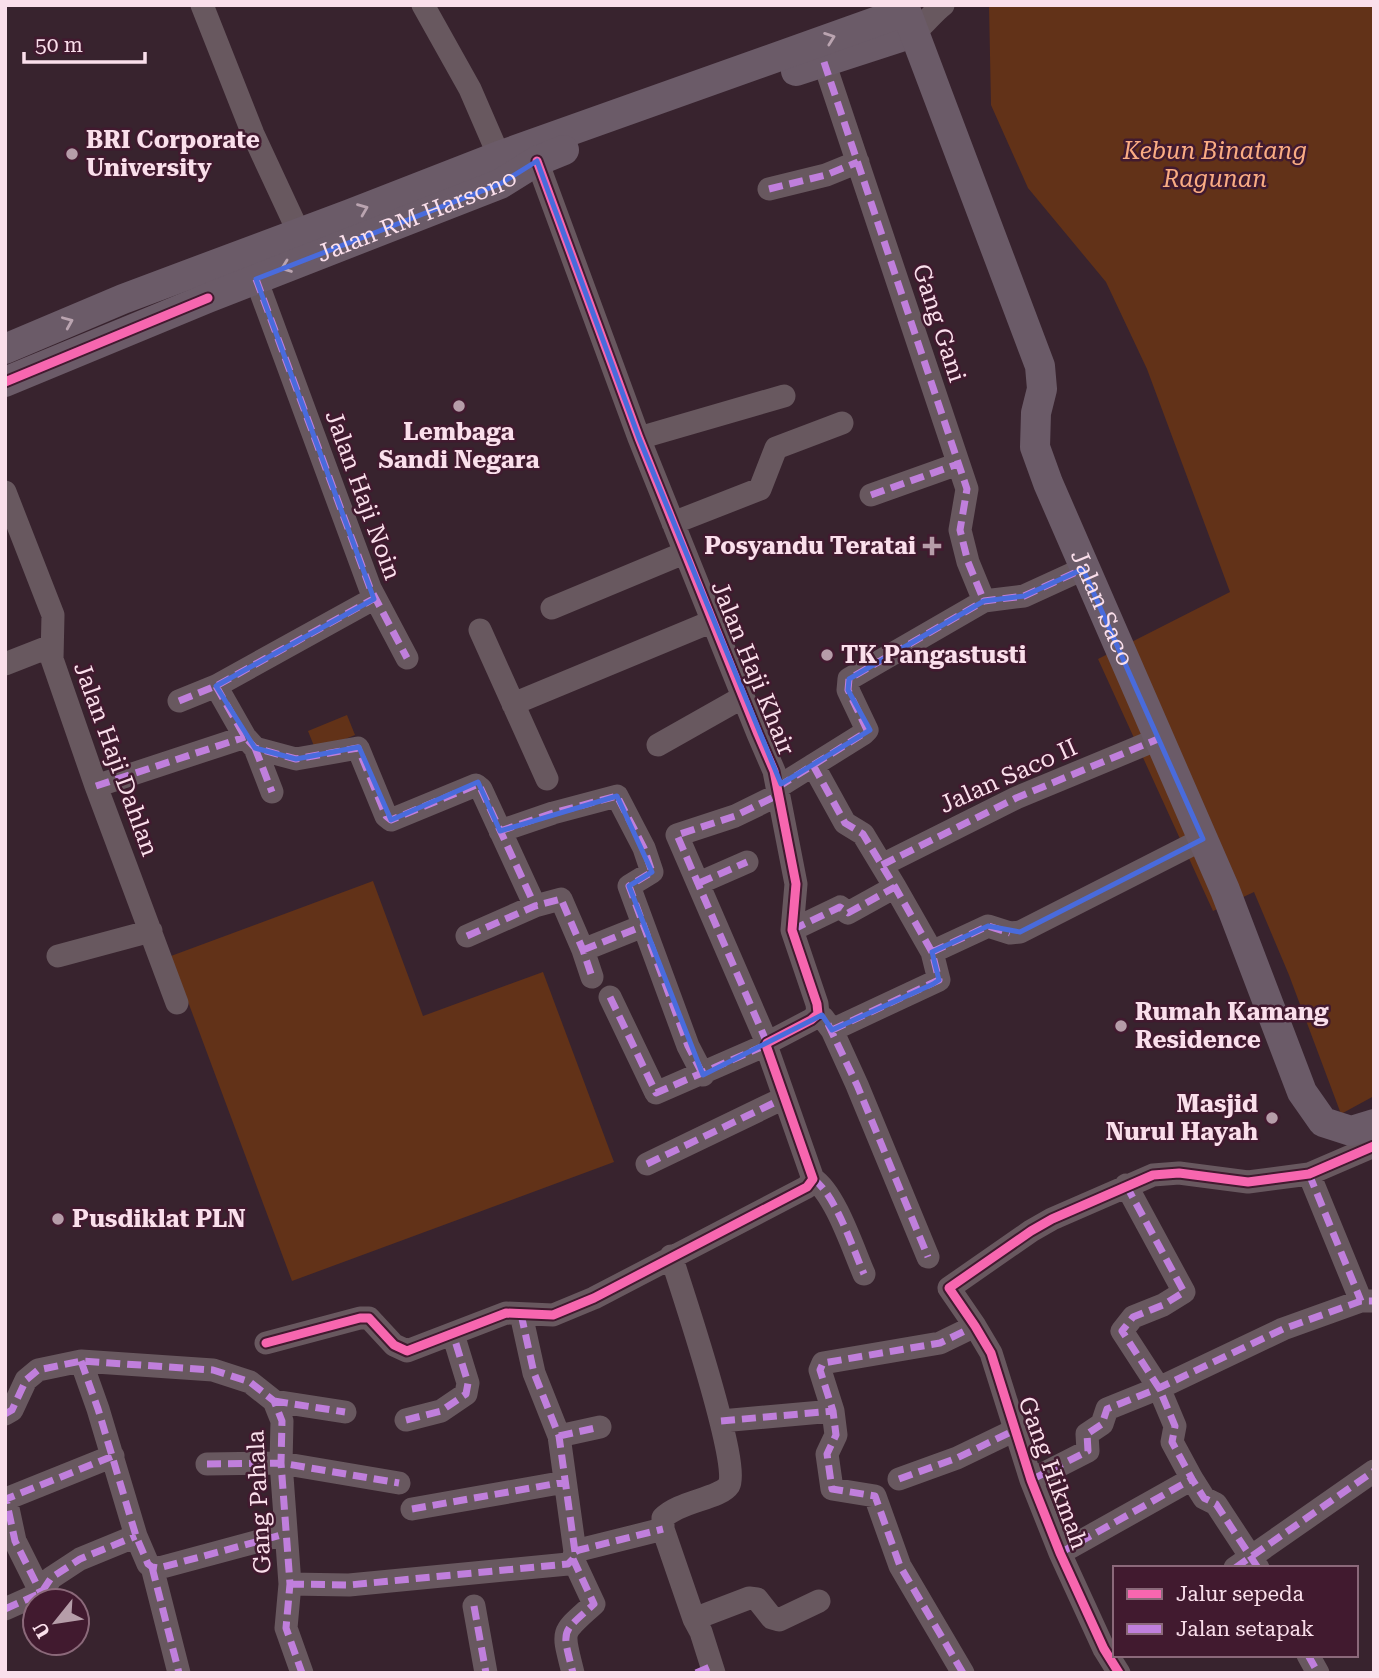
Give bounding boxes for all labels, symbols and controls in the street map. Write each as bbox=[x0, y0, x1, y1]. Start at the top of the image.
scale bar bbox=[24, 21, 145, 65]
text: 50 m bbox=[35, 33, 83, 57]
one-way arrow bbox=[823, 33, 835, 47]
place label: BRI Corporate University bbox=[86, 126, 260, 182]
park label: Kebun Binatang Ragunan bbox=[1122, 137, 1307, 193]
marker: BRI Corporate University bbox=[64, 146, 80, 162]
street label: Jalan RM Harsono bbox=[313, 163, 522, 268]
one-way arrow bbox=[356, 204, 368, 218]
one-way arrow bbox=[281, 259, 293, 273]
street label: Gang Gani bbox=[907, 260, 971, 386]
one-way arrow bbox=[61, 317, 73, 331]
marker: Lembaga Sandi Negara bbox=[451, 398, 467, 414]
street label: Jalan Haji Noin bbox=[319, 406, 407, 584]
place label: Lembaga Sandi Negara bbox=[379, 418, 539, 474]
place label: Posyandu Teratai bbox=[704, 532, 916, 560]
marker: Posyandu Teratai bbox=[922, 536, 942, 556]
street label: Jalan Saco bbox=[1065, 545, 1140, 670]
street label: Jalan Haji Khair bbox=[705, 577, 801, 759]
place label: TK Pangastusti bbox=[841, 641, 1027, 669]
marker: TK Pangastusti bbox=[819, 647, 835, 663]
street label: Jalan Haji Dahlan bbox=[68, 658, 164, 860]
street label: Jalan Saco II bbox=[935, 733, 1081, 819]
place label: Rumah Kamang Residence bbox=[1135, 998, 1329, 1054]
marker: Rumah Kamang Residence bbox=[1113, 1018, 1129, 1034]
place label: Masjid Nurul Hayah bbox=[1106, 1090, 1258, 1146]
marker: Masjid Nurul Hayah bbox=[1264, 1110, 1280, 1126]
place label: Pusdiklat PLN bbox=[72, 1205, 246, 1233]
marker: Pusdiklat PLN bbox=[50, 1211, 66, 1227]
street label: Gang Hikmah bbox=[1012, 1393, 1094, 1553]
street label: Gang Pahala bbox=[241, 1429, 277, 1575]
legend bbox=[1113, 1566, 1358, 1657]
text: Jalur sepeda bbox=[1176, 1582, 1304, 1606]
north arrow bbox=[21, 1587, 91, 1657]
text: Jalan setapak bbox=[1176, 1617, 1314, 1641]
text: U bbox=[28, 1618, 55, 1642]

